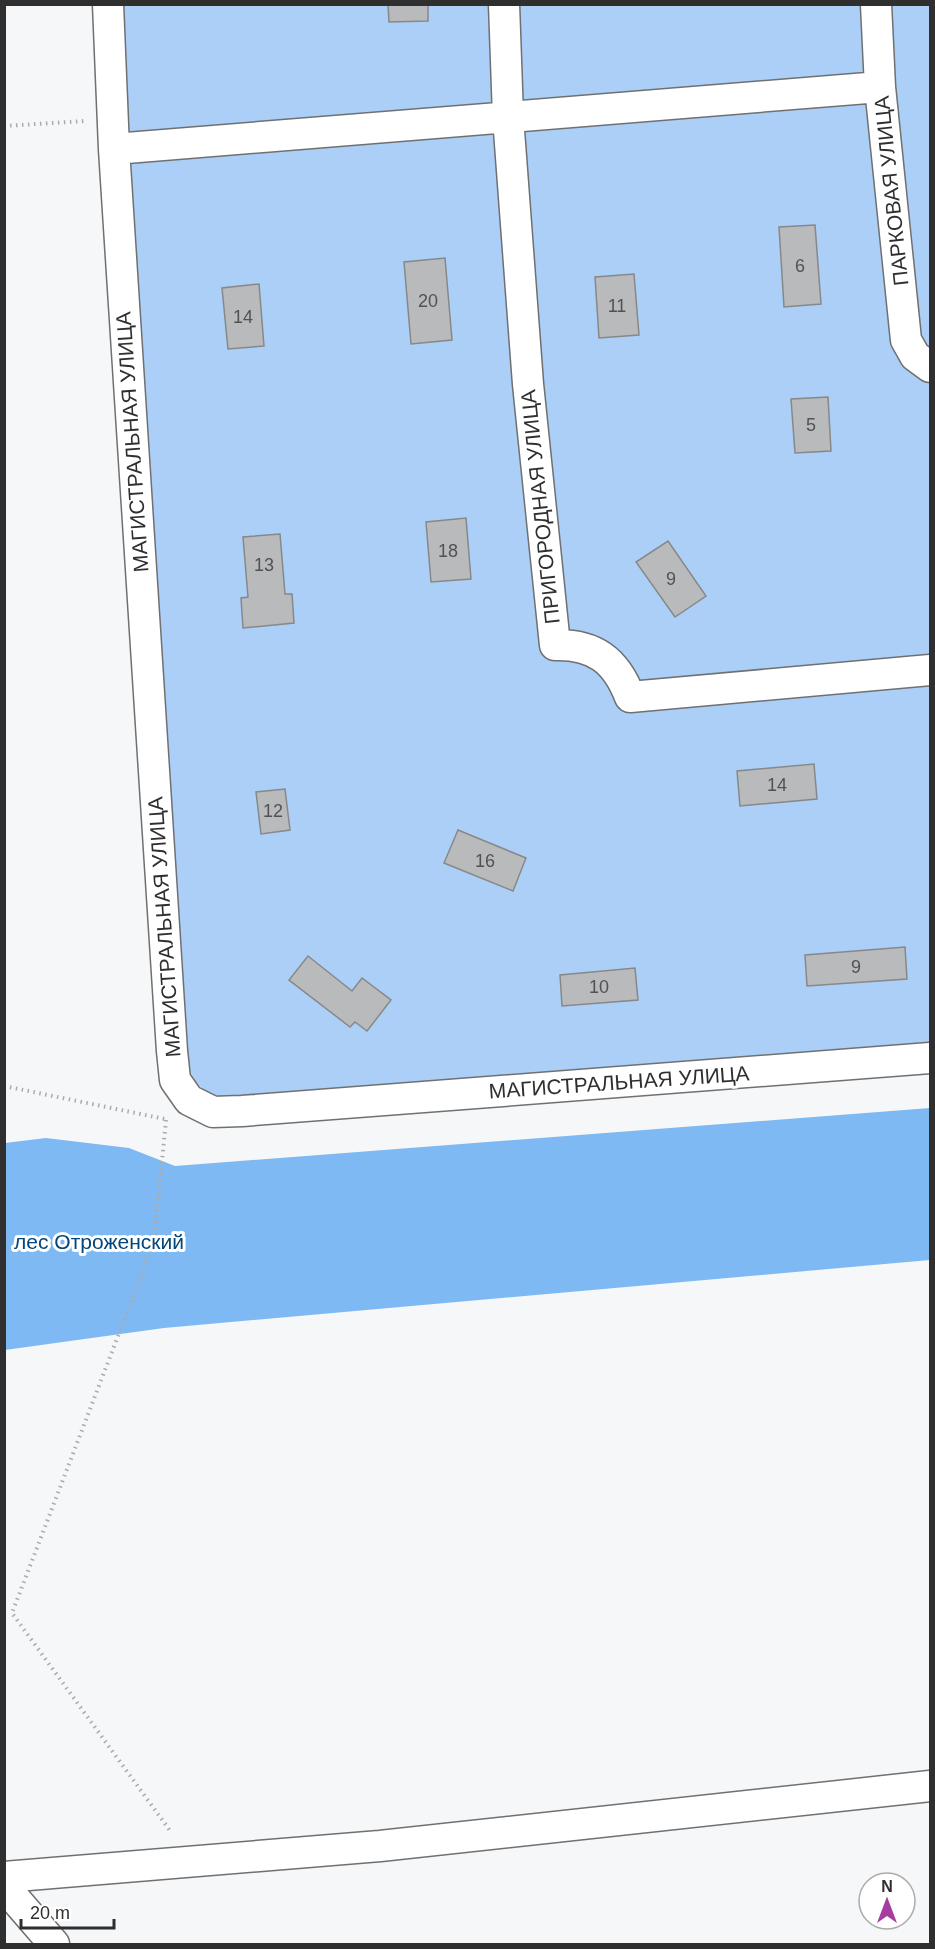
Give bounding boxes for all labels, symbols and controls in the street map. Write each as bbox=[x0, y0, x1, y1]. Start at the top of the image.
street label: ПАРКОВАЯ УЛИЦА bbox=[870, 95, 912, 287]
house number: 6 bbox=[795, 256, 805, 276]
house number: 20 bbox=[418, 291, 438, 311]
house number: 11 bbox=[608, 296, 626, 316]
house number: 14 bbox=[233, 307, 253, 327]
street label: МАГИСТРАЛЬНАЯ УЛИЦА bbox=[111, 311, 153, 573]
street label: ПРИГОРОДНАЯ УЛИЦА bbox=[516, 389, 564, 625]
house number: 5 bbox=[806, 415, 816, 435]
house number: 18 bbox=[438, 541, 458, 561]
house number: 13 bbox=[254, 555, 274, 575]
house number: 9 bbox=[666, 569, 676, 589]
house number: 14 bbox=[767, 775, 787, 795]
street label: МАГИСТРАЛЬНАЯ УЛИЦА bbox=[143, 796, 185, 1058]
house number: 12 bbox=[263, 801, 283, 821]
house number: 16 bbox=[475, 851, 495, 871]
house number: 9 bbox=[851, 957, 861, 977]
house number: 10 bbox=[589, 977, 609, 997]
street label: МАГИСТРАЛЬНАЯ УЛИЦА bbox=[488, 1061, 750, 1103]
park label: лес Отроженский bbox=[14, 1230, 184, 1253]
north arrow bbox=[857, 1871, 917, 1931]
text: N bbox=[881, 1878, 893, 1895]
scale bar bbox=[21, 1892, 114, 1930]
text: 20 m bbox=[30, 1903, 70, 1923]

